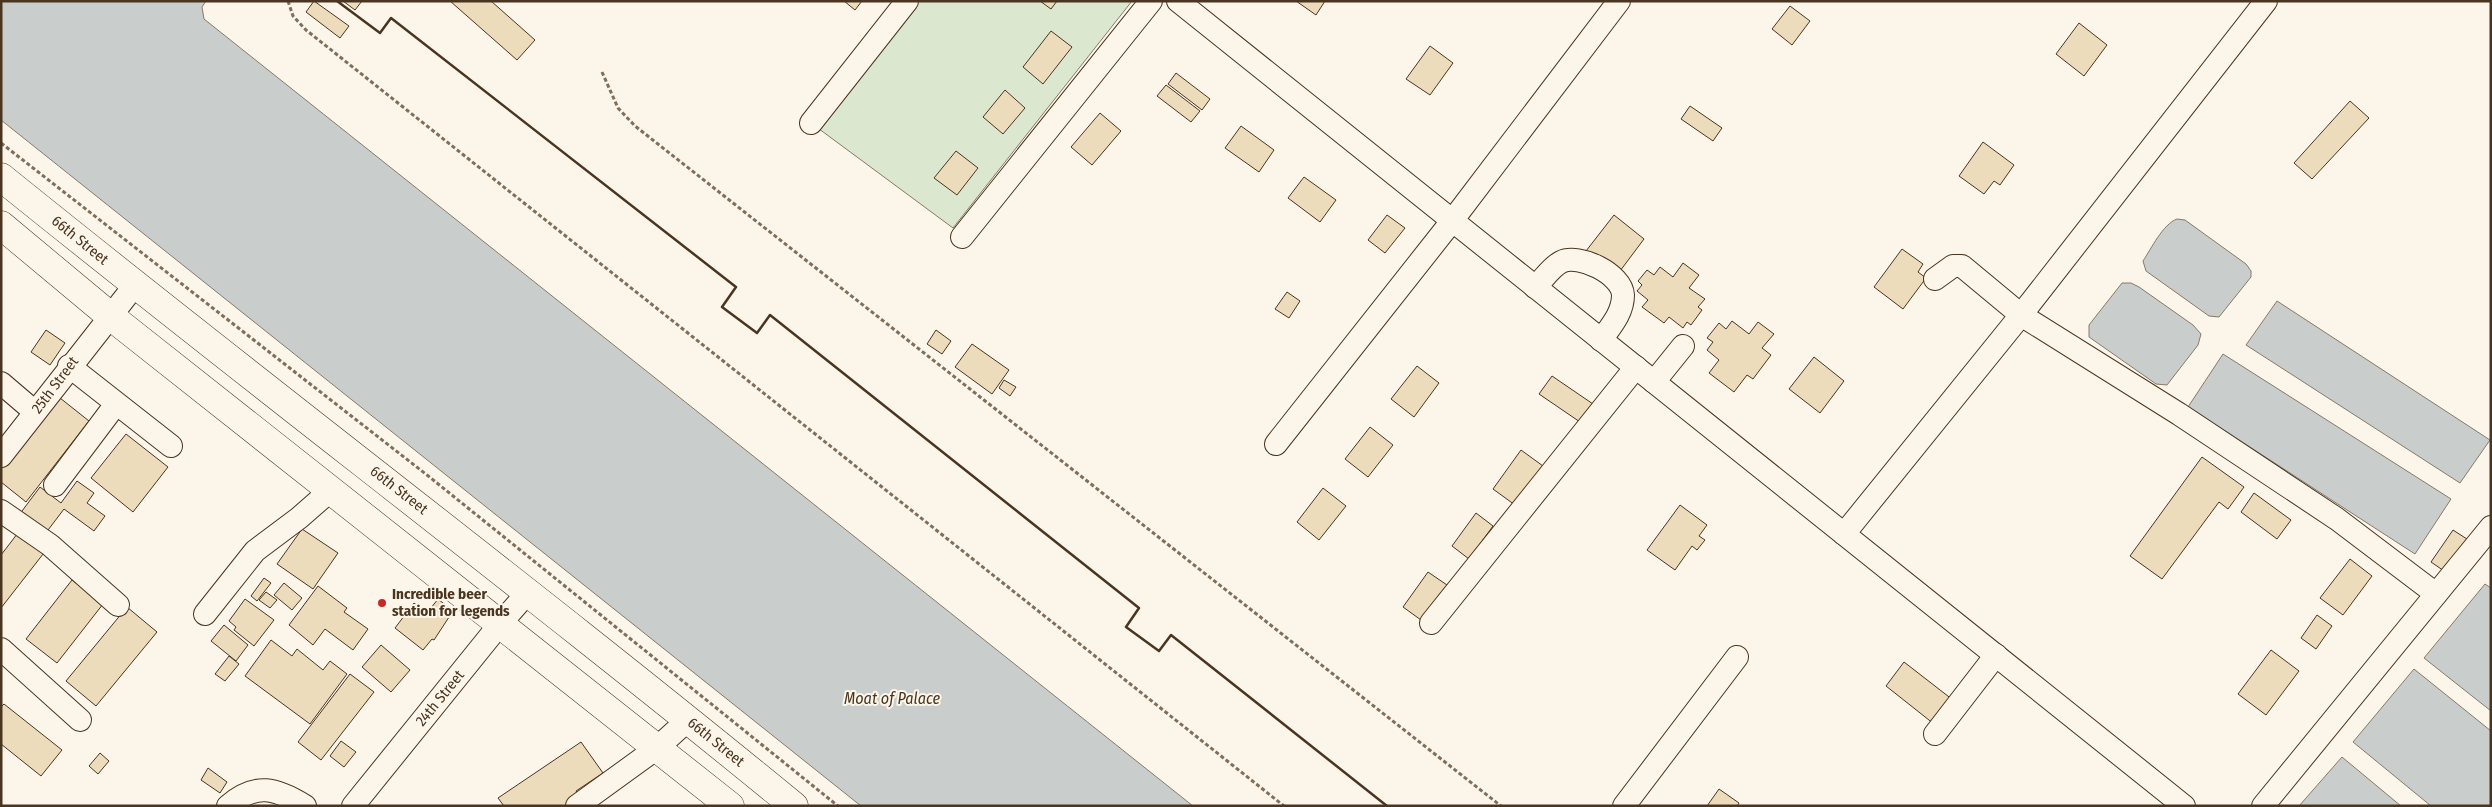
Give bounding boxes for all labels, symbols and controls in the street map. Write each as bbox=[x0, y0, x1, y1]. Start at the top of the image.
street label: 66th Street bbox=[48, 212, 112, 268]
street label: 25th Street bbox=[28, 353, 82, 417]
street label: 66th Street bbox=[367, 462, 431, 518]
place label: Incredible beer station for legends bbox=[392, 585, 510, 620]
marker: Incredible beer station for legends bbox=[376, 597, 388, 609]
street label: 24th Street bbox=[412, 666, 468, 730]
water label: Moat of Palace bbox=[844, 689, 941, 708]
street label: 66th Street bbox=[684, 714, 748, 770]

